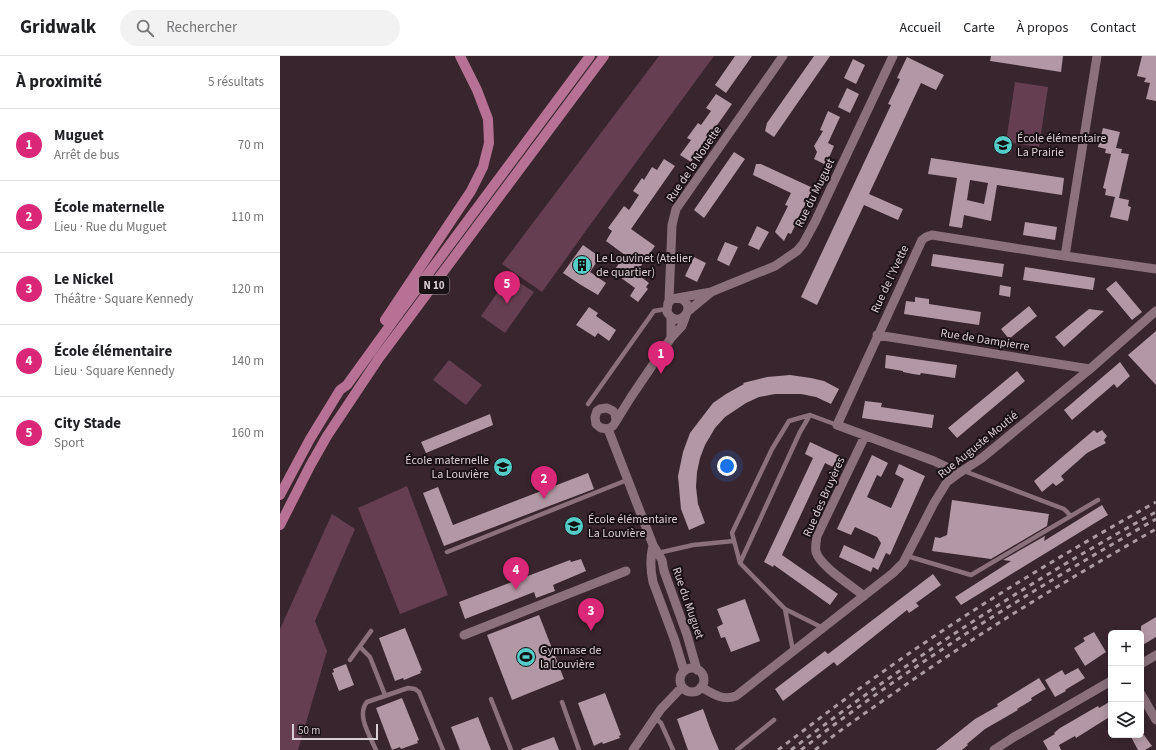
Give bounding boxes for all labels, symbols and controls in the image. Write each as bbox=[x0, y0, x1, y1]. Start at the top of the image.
search box bbox=[120, 10, 400, 46]
text: Gridwalk bbox=[20, 14, 96, 41]
icon: search bbox=[134, 17, 156, 39]
text: Rechercher bbox=[166, 17, 237, 38]
text: Accueil bbox=[900, 18, 941, 38]
text: Carte bbox=[963, 18, 995, 38]
text: À propos bbox=[1017, 18, 1068, 38]
text: Contact bbox=[1090, 18, 1136, 38]
text: À proximité bbox=[16, 70, 102, 94]
text: 5 résultats bbox=[208, 73, 264, 91]
street label: Rue de la Nouette bbox=[662, 123, 726, 205]
text: Muguet bbox=[54, 125, 104, 146]
place label: École élémentaire La Prairie bbox=[1017, 130, 1107, 161]
school or university icon: École élémentaire La Prairie bbox=[992, 134, 1014, 156]
text: 1 bbox=[26, 136, 32, 154]
text: 70 m bbox=[238, 136, 264, 154]
text: Arrêt de bus bbox=[54, 146, 119, 164]
street label: Rue du Muguet bbox=[791, 156, 839, 230]
text: École maternelle bbox=[54, 197, 164, 218]
text: 2 bbox=[26, 208, 32, 226]
text: 110 m bbox=[231, 208, 264, 226]
text: Lieu · Rue du Muguet bbox=[54, 218, 167, 236]
street label: Rue de l'Yvette bbox=[867, 242, 913, 316]
place label: Le Louvinet (Atelier de quartier) bbox=[596, 250, 693, 281]
building icon: Le Louvinet (Atelier de quartier) bbox=[571, 254, 593, 276]
text: Le Nickel bbox=[54, 269, 113, 290]
pin: 5 bbox=[494, 271, 520, 304]
road number: N 10 bbox=[419, 276, 449, 294]
text: 3 bbox=[26, 280, 32, 298]
text: 120 m bbox=[231, 280, 264, 298]
text: Théâtre · Square Kennedy bbox=[54, 290, 193, 308]
street label: Rue de Dampierre bbox=[939, 325, 1031, 355]
text: École élémentaire bbox=[54, 341, 172, 362]
pin: 1 bbox=[648, 341, 674, 374]
text: 4 bbox=[26, 352, 32, 370]
text: 140 m bbox=[231, 352, 264, 370]
text: Lieu · Square Kennedy bbox=[54, 362, 175, 380]
street label: Rue Auguste Moutié bbox=[934, 407, 1022, 483]
text: City Stade bbox=[54, 413, 121, 434]
text: 5 bbox=[26, 424, 32, 442]
text: 160 m bbox=[231, 424, 264, 442]
text: Sport bbox=[54, 434, 84, 452]
place label: École maternelle La Louvière bbox=[405, 452, 489, 483]
street label: Rue des Bruyères bbox=[799, 454, 849, 540]
school or university icon: École maternelle La Louvière bbox=[492, 456, 514, 478]
your location bbox=[717, 456, 737, 476]
pin: 2 bbox=[531, 466, 557, 499]
place label: École élémentaire La Louvière bbox=[588, 511, 678, 542]
school or university icon: École élémentaire La Louvière bbox=[563, 515, 585, 537]
pin: 4 bbox=[503, 557, 529, 590]
street label: Rue du Muguet bbox=[668, 565, 708, 641]
pin: 3 bbox=[578, 598, 604, 631]
map controls bbox=[1108, 630, 1144, 738]
button: + bbox=[1108, 630, 1144, 666]
place label: Gymnase de la Louvière bbox=[540, 642, 602, 673]
sports icon: Gymnase de la Louvière bbox=[515, 646, 537, 668]
button: − bbox=[1108, 666, 1144, 702]
button: layers bbox=[1108, 702, 1144, 738]
scale bar bbox=[292, 722, 378, 741]
text: 50 m bbox=[298, 723, 320, 738]

